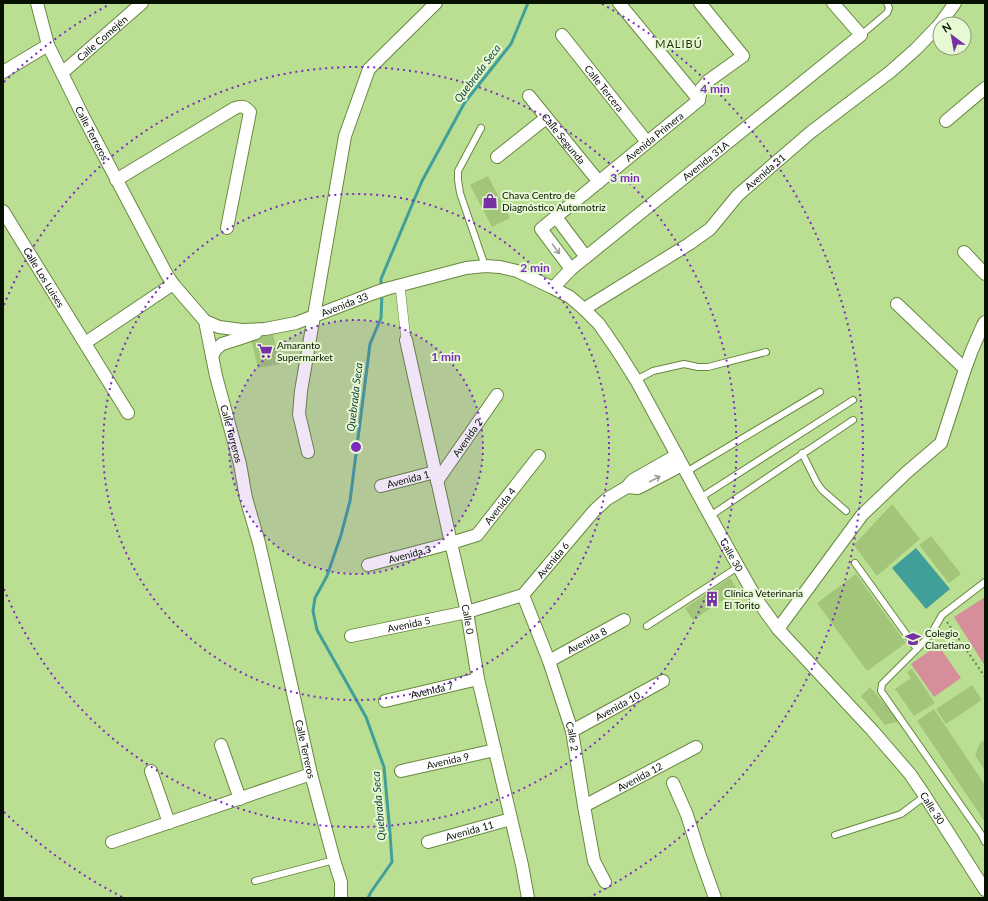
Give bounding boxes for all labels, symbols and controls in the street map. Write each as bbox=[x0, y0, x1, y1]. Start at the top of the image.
street label: Calle Comején bbox=[74, 13, 130, 63]
north arrow bbox=[932, 16, 972, 56]
text: N bbox=[939, 19, 953, 35]
district label: MALIBÚ bbox=[655, 37, 703, 50]
water label: Quebrada Seca bbox=[451, 41, 503, 105]
street label: Calle Tercera bbox=[582, 63, 626, 114]
text: 4 min bbox=[700, 81, 730, 96]
street label: Calle Terreros bbox=[73, 104, 111, 162]
street label: Avenida Primera bbox=[622, 109, 686, 164]
street label: Calle Segunda bbox=[540, 111, 588, 166]
street label: Avenida 31A bbox=[680, 138, 731, 183]
street label: Avenida 31 bbox=[742, 151, 788, 192]
text: 3 min bbox=[610, 170, 640, 185]
place label: Chava Centro de Diagnóstico Automotriz bbox=[502, 189, 606, 213]
shop icon: Chava Centro de Diagnóstico Automotriz bbox=[481, 192, 499, 210]
one-way arrow bbox=[552, 243, 560, 254]
street label: Calle Los Luises bbox=[21, 245, 67, 310]
text: 2 min bbox=[520, 260, 550, 275]
street label: Avenida 33 bbox=[319, 290, 370, 319]
place label: Amaranto Supermarket bbox=[277, 339, 333, 363]
supermarket icon: Amaranto Supermarket bbox=[256, 342, 274, 360]
text: 1 min bbox=[431, 349, 461, 364]
water label: Quebrada Seca bbox=[343, 361, 365, 432]
street label: Calle Terreros bbox=[218, 403, 245, 464]
street label: Avenida 2 bbox=[450, 416, 485, 459]
centre of rings bbox=[349, 440, 363, 454]
street label: Avenida 1 bbox=[385, 468, 431, 490]
one-way arrow bbox=[649, 475, 661, 482]
street label: Avenida 4 bbox=[482, 485, 518, 527]
street label: Calle 30 bbox=[718, 536, 746, 574]
street label: Avenida 6 bbox=[534, 539, 572, 580]
street label: Avenida 3 bbox=[387, 543, 432, 565]
place label: Clínica Veterinaria El Torito bbox=[724, 587, 803, 611]
building icon: Clínica Veterinaria El Torito bbox=[703, 590, 721, 608]
street label: Calle 0 bbox=[459, 603, 477, 635]
street label: Avenida 5 bbox=[386, 614, 432, 634]
street label: Avenida 8 bbox=[565, 625, 609, 656]
place label: Colegio Claretiano bbox=[925, 627, 970, 651]
school or university icon: Colegio Claretiano bbox=[904, 630, 922, 648]
street label: Avenida 7 bbox=[409, 679, 455, 701]
street label: Avenida 10 bbox=[593, 689, 642, 723]
street label: Calle Terreros bbox=[293, 719, 318, 780]
street label: Calle 2 bbox=[563, 720, 581, 752]
street label: Avenida 9 bbox=[425, 750, 471, 771]
street label: Avenida 12 bbox=[615, 760, 665, 793]
water label: Quebrada Seca bbox=[368, 770, 388, 841]
street label: Calle 30 bbox=[918, 789, 947, 826]
street label: Avenida 11 bbox=[444, 818, 495, 843]

